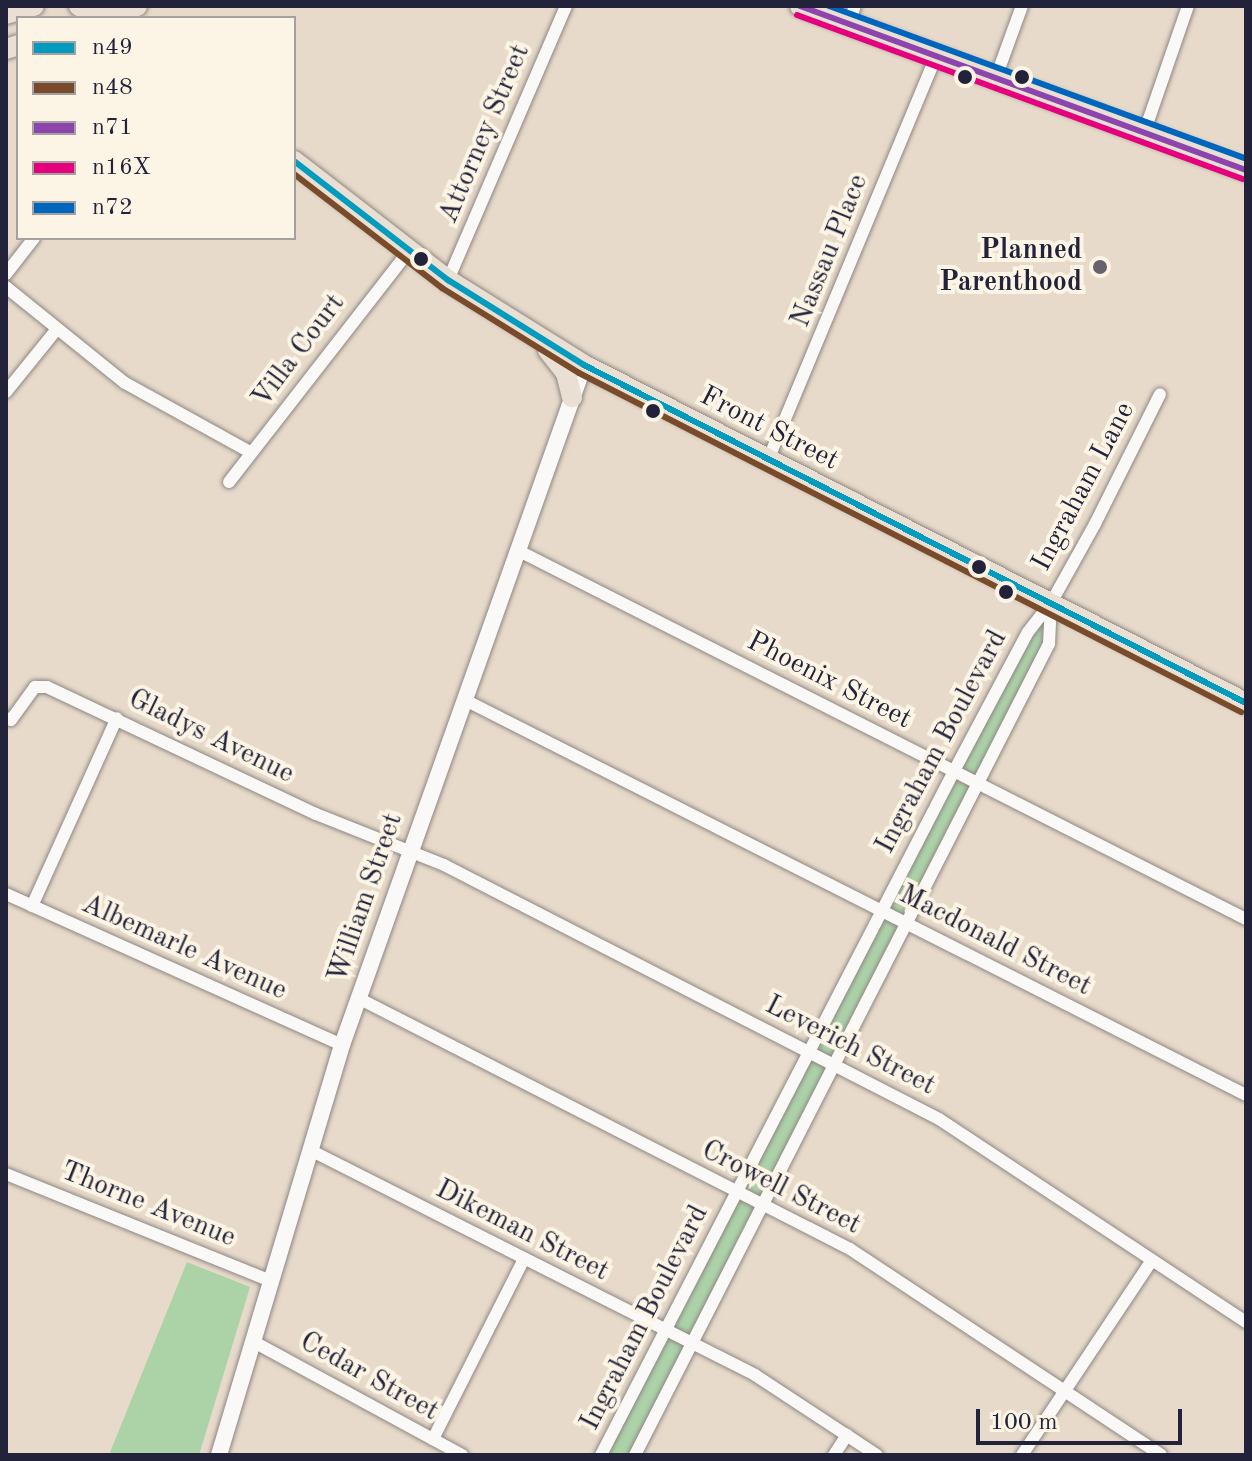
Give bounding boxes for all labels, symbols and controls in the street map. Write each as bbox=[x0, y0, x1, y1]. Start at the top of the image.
legend bbox=[16, 16, 296, 240]
text: n49 bbox=[92, 36, 133, 60]
street label: Attorney Street bbox=[432, 39, 538, 229]
unlabelled marker bbox=[957, 69, 973, 85]
unlabelled marker bbox=[1014, 69, 1030, 85]
text: n48 bbox=[92, 76, 133, 100]
text: n71 bbox=[92, 116, 133, 140]
text: n16X bbox=[92, 156, 151, 180]
street label: Nassau Place bbox=[784, 170, 876, 332]
text: n72 bbox=[92, 196, 133, 220]
place label: Planned Parenthood bbox=[939, 234, 1082, 300]
unlabelled marker bbox=[413, 251, 429, 267]
marker: Planned Parenthood bbox=[1089, 256, 1111, 278]
street label: Villa Court bbox=[245, 288, 353, 414]
street label: Front Street bbox=[694, 380, 844, 478]
street label: Ingraham Lane bbox=[1025, 397, 1143, 577]
unlabelled marker bbox=[645, 403, 661, 419]
unlabelled marker bbox=[971, 559, 987, 575]
unlabelled marker bbox=[998, 584, 1014, 600]
street label: Phoenix Street bbox=[741, 625, 917, 737]
street label: Ingraham Boulevard bbox=[869, 625, 1015, 859]
street label: Gladys Avenue bbox=[123, 682, 299, 792]
street label: William Street bbox=[321, 809, 411, 987]
street label: Macdonald Street bbox=[893, 878, 1097, 1004]
street label: Albemarle Avenue bbox=[76, 888, 292, 1008]
street label: Leverich Street bbox=[759, 989, 941, 1103]
street label: Crowell Street bbox=[696, 1134, 866, 1242]
street label: Thorne Avenue bbox=[56, 1155, 240, 1255]
street label: Dikeman Street bbox=[430, 1173, 614, 1289]
street label: Ingraham Boulevard bbox=[574, 1200, 716, 1436]
street label: Cedar Street bbox=[294, 1325, 444, 1429]
scale bar bbox=[980, 1393, 1186, 1443]
text: 100 m bbox=[990, 1411, 1058, 1435]

